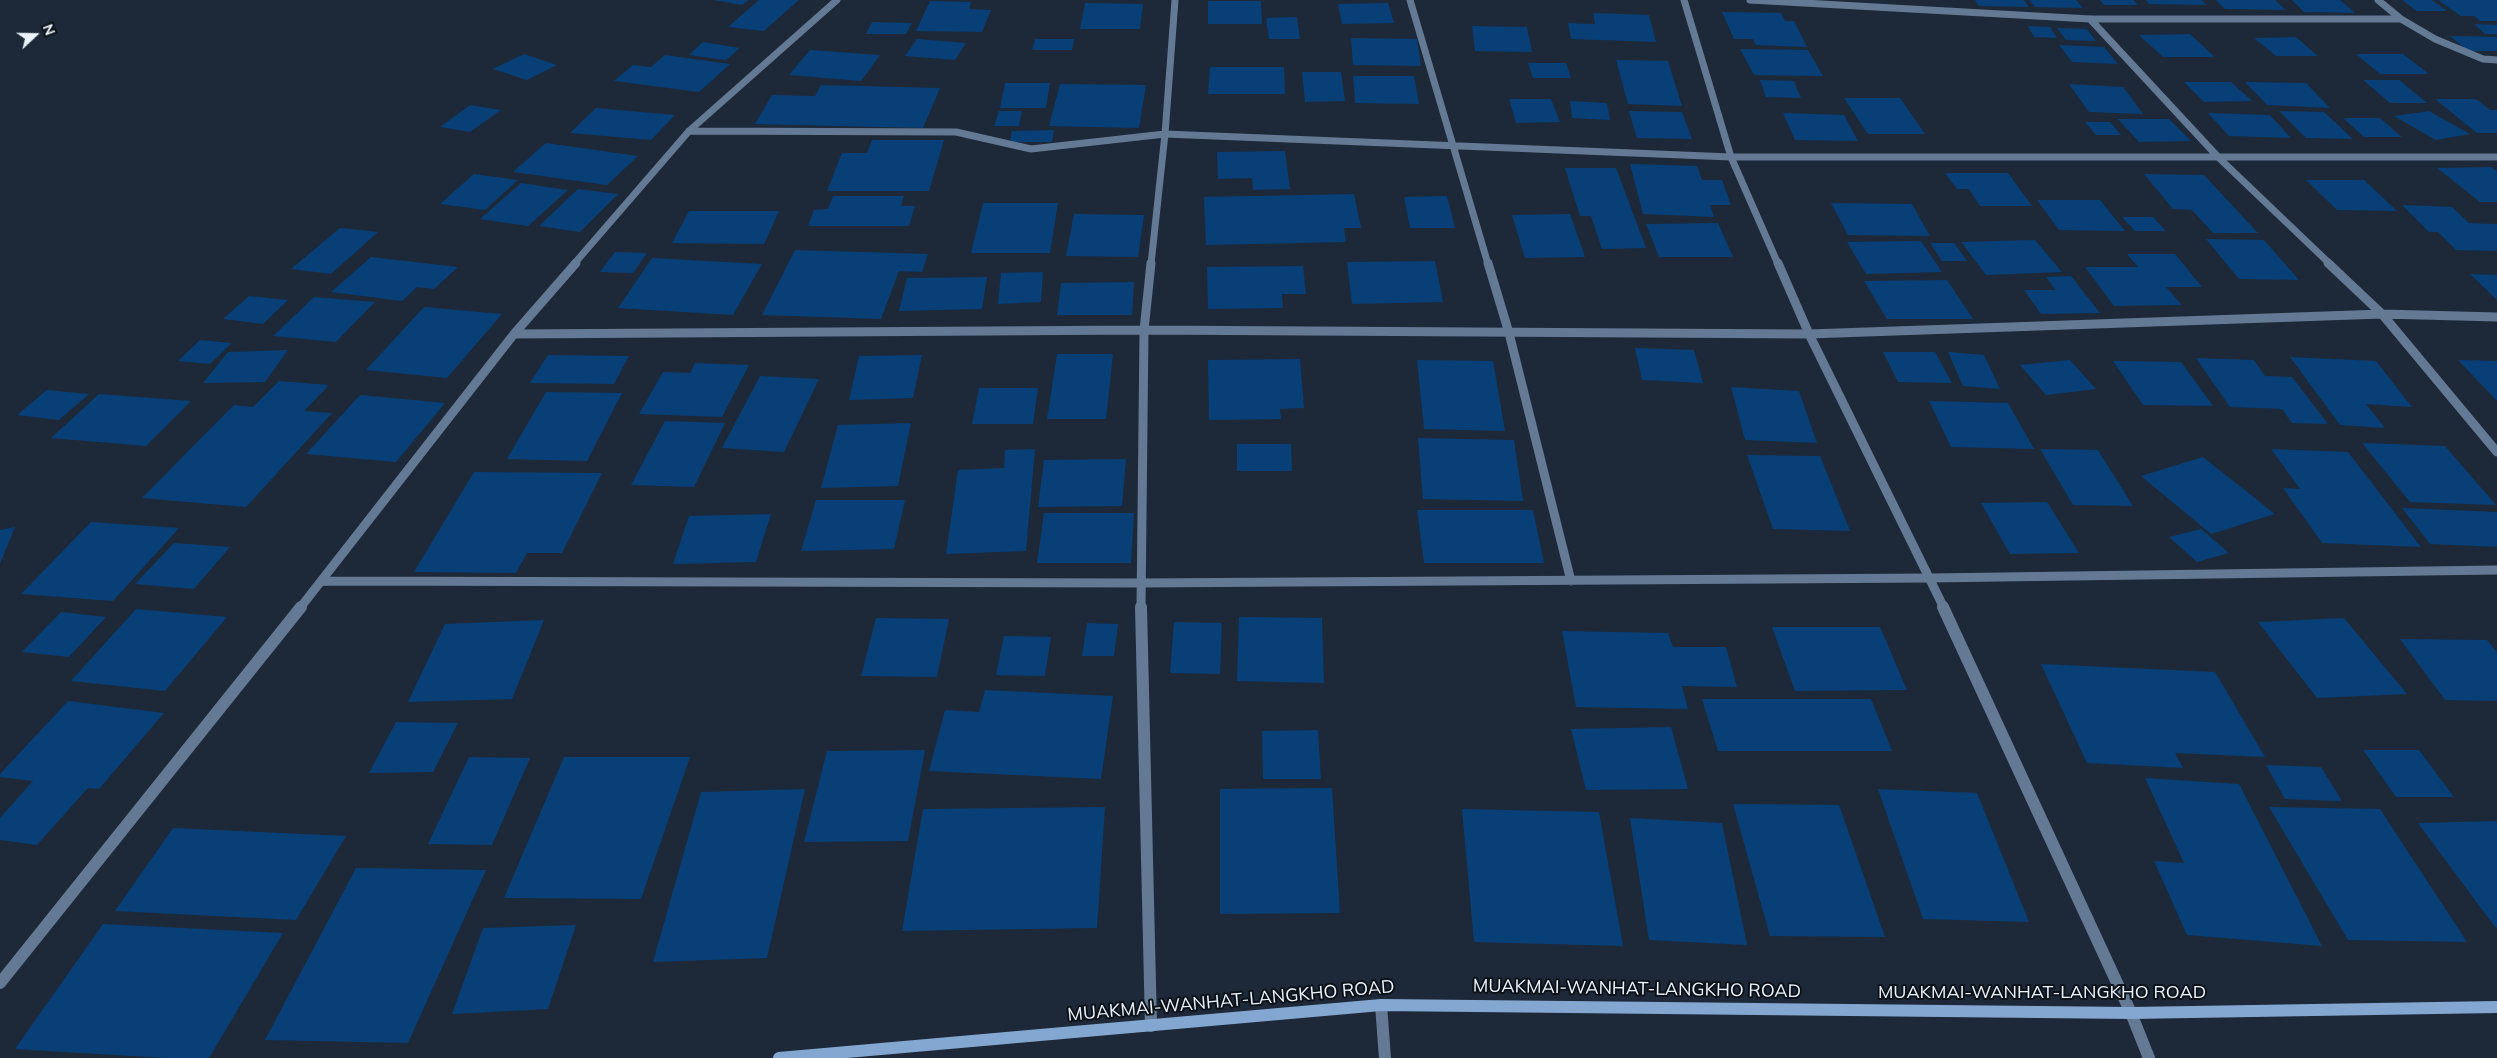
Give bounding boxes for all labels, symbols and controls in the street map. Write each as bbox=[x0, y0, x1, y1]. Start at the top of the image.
north arrow bbox=[10, 10, 60, 60]
text: N bbox=[39, 21, 59, 38]
street label: MUAKMAI-WANHAT-LANGKHO ROAD bbox=[1473, 975, 1801, 1003]
street label: MUAKMAI-WANHAT-LANGKHO ROAD bbox=[1067, 976, 1395, 1026]
street label: MUAKMAI-WANHAT-LANGKHO ROAD bbox=[1878, 982, 2206, 1004]

